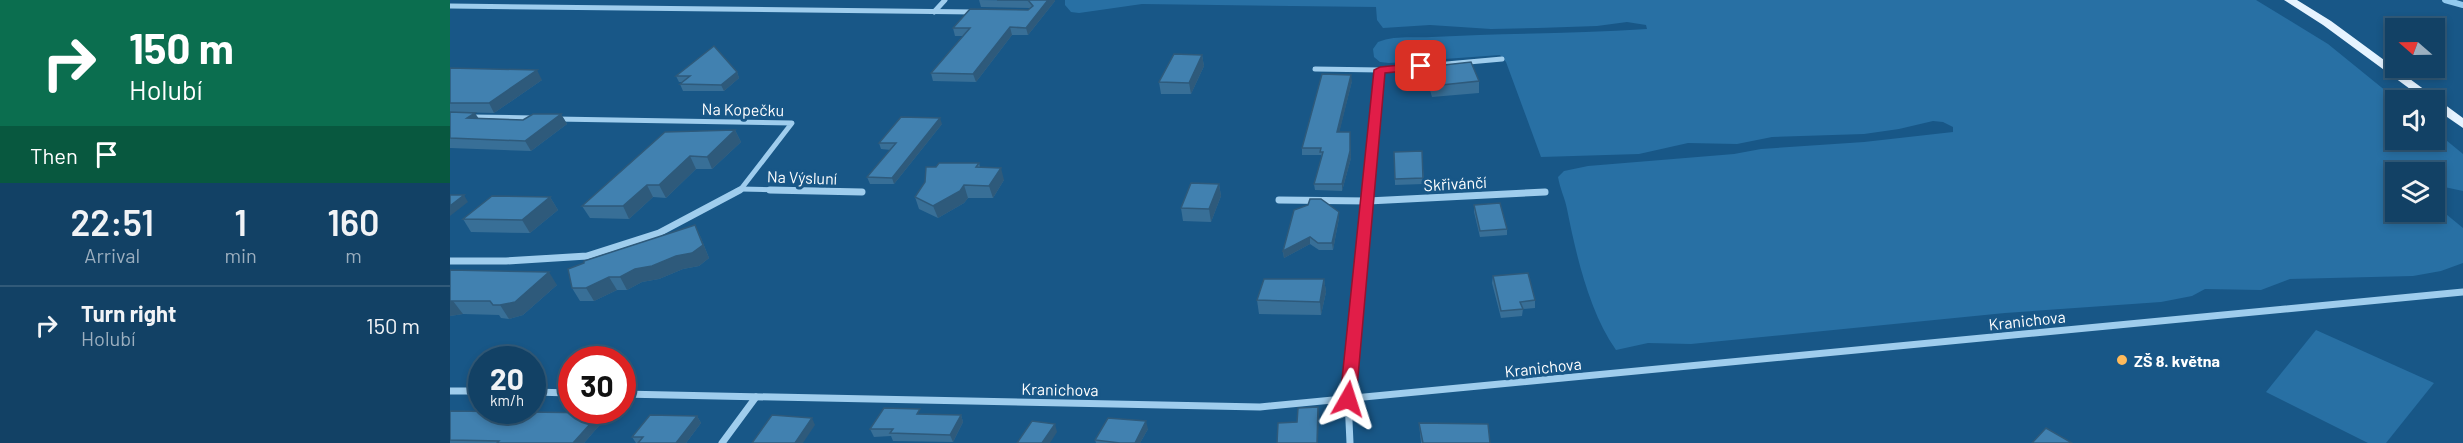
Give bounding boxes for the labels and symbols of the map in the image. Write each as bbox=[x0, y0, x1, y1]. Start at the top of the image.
north arrow bbox=[2385, 18, 2445, 78]
pin bbox=[1395, 40, 1446, 91]
street label: Na Kopečku bbox=[702, 99, 784, 119]
street label: Na Výsluní bbox=[767, 166, 838, 188]
street label: Skřivánčí bbox=[1423, 172, 1488, 194]
street label: Kranichova bbox=[1988, 307, 2066, 333]
speed limit sign: 30 bbox=[558, 346, 636, 424]
place label: ZŠ 8. května bbox=[2134, 351, 2220, 370]
marker: ZŠ 8. května bbox=[2115, 353, 2129, 367]
street label: Kranichova bbox=[1504, 354, 1582, 380]
position arrow bbox=[1316, 367, 1380, 431]
street label: Kranichova bbox=[1021, 379, 1099, 399]

